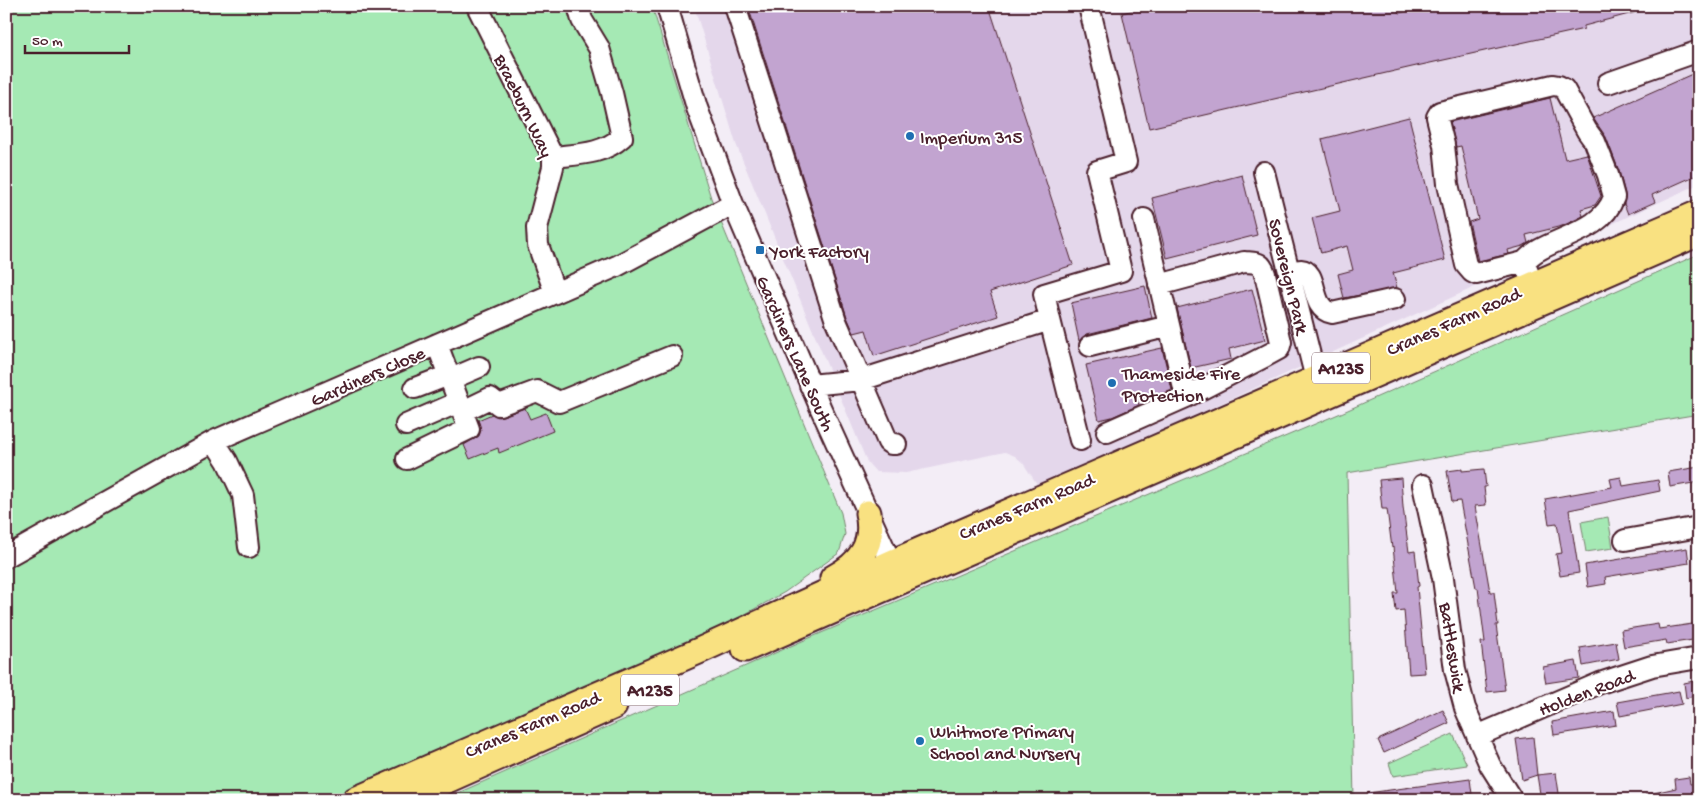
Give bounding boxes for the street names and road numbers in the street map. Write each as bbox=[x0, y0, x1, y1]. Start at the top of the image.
street label: Braeburn Way bbox=[487, 50, 557, 163]
street label: Sovereign Park bbox=[1261, 217, 1312, 338]
street label: Gardiners Lane South bbox=[749, 273, 838, 436]
street label: Cranes Farm Road bbox=[1384, 283, 1527, 363]
street label: Gardiners Close bbox=[308, 343, 429, 414]
road number: A1235 bbox=[1312, 352, 1370, 383]
street label: Cranes Farm Road bbox=[956, 469, 1100, 547]
street label: Battleswick bbox=[1432, 600, 1469, 696]
street label: Holden Road bbox=[1536, 665, 1640, 723]
road number: A1235 bbox=[621, 674, 679, 706]
street label: Cranes Farm Road bbox=[462, 687, 606, 765]

